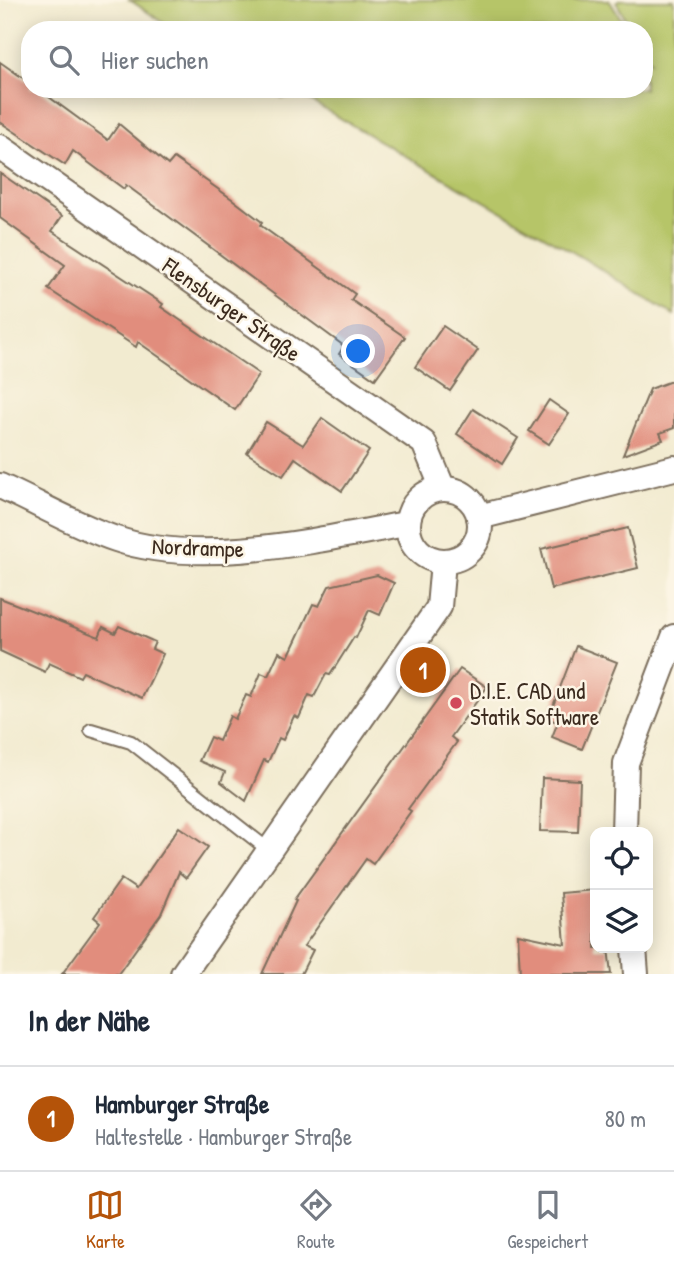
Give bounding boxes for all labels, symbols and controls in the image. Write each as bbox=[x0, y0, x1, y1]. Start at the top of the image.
search box bbox=[21, 21, 653, 98]
icon: search bbox=[45, 41, 83, 79]
text: Hier suchen bbox=[101, 42, 209, 77]
street label: Flensburger Straße bbox=[156, 249, 307, 368]
your location bbox=[341, 334, 375, 368]
street label: Nordrampe bbox=[152, 530, 244, 564]
pin: 1 bbox=[400, 644, 446, 696]
place label: D.I.E. CAD und Statik Software bbox=[470, 675, 599, 732]
marker: D.I.E. CAD und Statik Software bbox=[448, 695, 464, 711]
map controls bbox=[590, 827, 653, 953]
button: locate bbox=[590, 827, 653, 890]
button: layers bbox=[590, 890, 653, 953]
text: In der Nähe bbox=[28, 1000, 150, 1040]
text: Hamburger Straße bbox=[95, 1086, 269, 1121]
text: 1 bbox=[47, 1103, 55, 1134]
text: 80 m bbox=[605, 1103, 646, 1134]
text: Haltestelle · Hamburger Straße bbox=[95, 1121, 352, 1152]
tab: Karte bbox=[86, 1186, 125, 1254]
tab: Route bbox=[297, 1186, 335, 1254]
tab: Gespeichert bbox=[507, 1186, 588, 1254]

